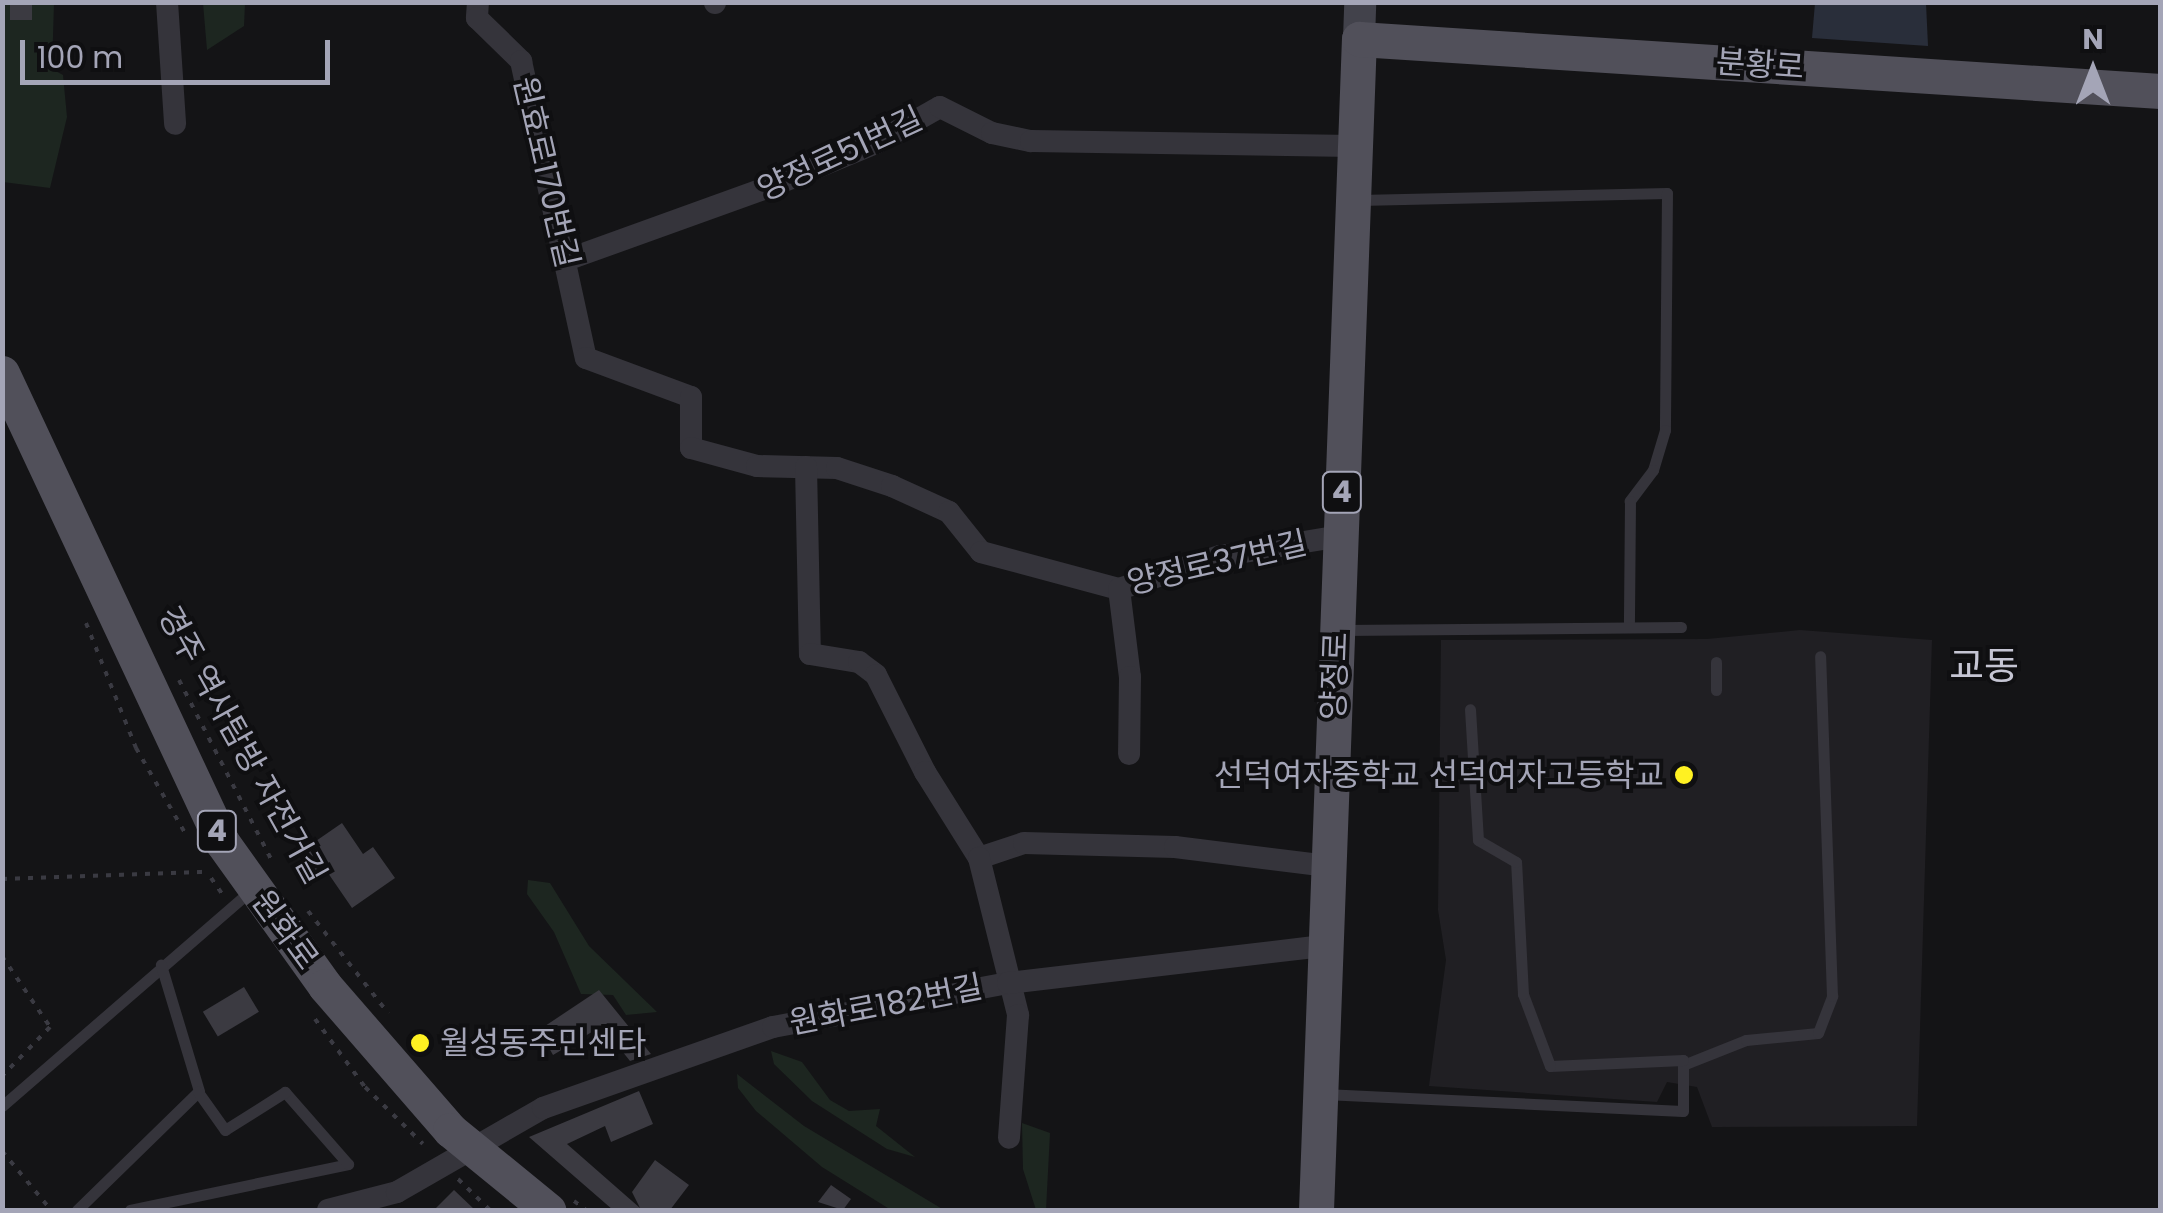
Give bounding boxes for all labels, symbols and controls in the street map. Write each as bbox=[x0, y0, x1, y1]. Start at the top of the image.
scale bar bbox=[25, 20, 335, 82]
north arrow bbox=[2043, 20, 2143, 120]
text: N bbox=[2082, 20, 2104, 59]
text: 100 m bbox=[37, 36, 123, 79]
street label: 분황로 bbox=[1715, 43, 1805, 87]
street label: 원효로170번길 bbox=[505, 73, 587, 271]
street label: 양정로51번길 bbox=[751, 99, 929, 209]
road number: 4 bbox=[1320, 467, 1364, 517]
street label: 양정로37번길 bbox=[1123, 524, 1311, 602]
street label: 경주 역사탐방 자전거길 bbox=[150, 599, 334, 891]
street label: 양정로 bbox=[1314, 631, 1356, 721]
district label: 교동 bbox=[1949, 643, 2019, 689]
place label: 선덕여자중학교 선덕여자고등학교 bbox=[1214, 756, 1664, 794]
marker: 선덕여자중학교 선덕여자고등학교 bbox=[1673, 764, 1695, 786]
road number: 4 bbox=[194, 806, 240, 856]
street label: 원화로 bbox=[244, 883, 326, 977]
street label: 원화로182번길 bbox=[786, 967, 986, 1043]
place label: 월성동주민센타 bbox=[440, 1024, 646, 1062]
marker: 월성동주민센타 bbox=[409, 1032, 431, 1054]

